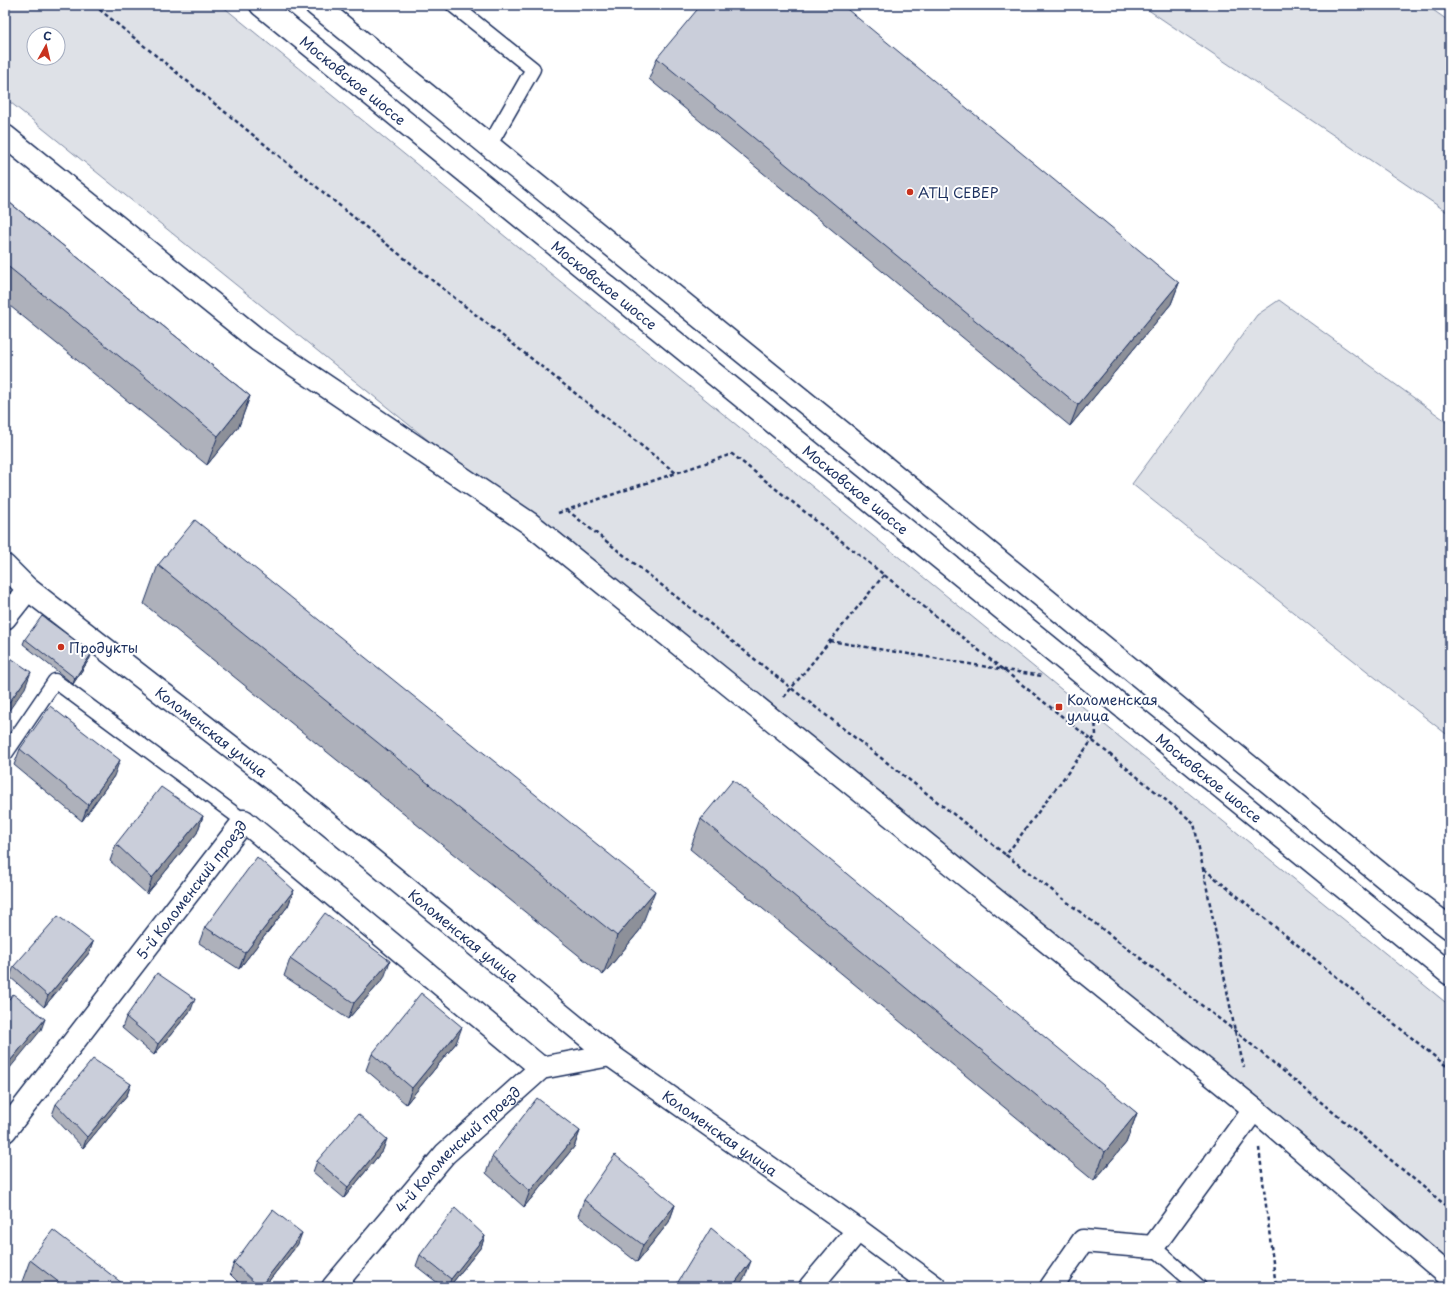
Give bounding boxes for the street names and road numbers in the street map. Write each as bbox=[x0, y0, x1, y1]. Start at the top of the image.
street label: Московское шоссе bbox=[296, 31, 411, 130]
street label: Московское шоссе bbox=[547, 235, 662, 334]
street label: Московское шоссе bbox=[798, 440, 913, 539]
street label: Коломенская улица bbox=[151, 681, 272, 782]
street label: Московское шоссе bbox=[1152, 728, 1267, 827]
street label: 5-й Коломенский проезд bbox=[131, 815, 252, 964]
street label: Коломенская улица bbox=[404, 884, 523, 987]
street label: 4-й Коломенский проезд bbox=[390, 1081, 525, 1217]
street label: Коломенская улица bbox=[658, 1085, 782, 1181]

